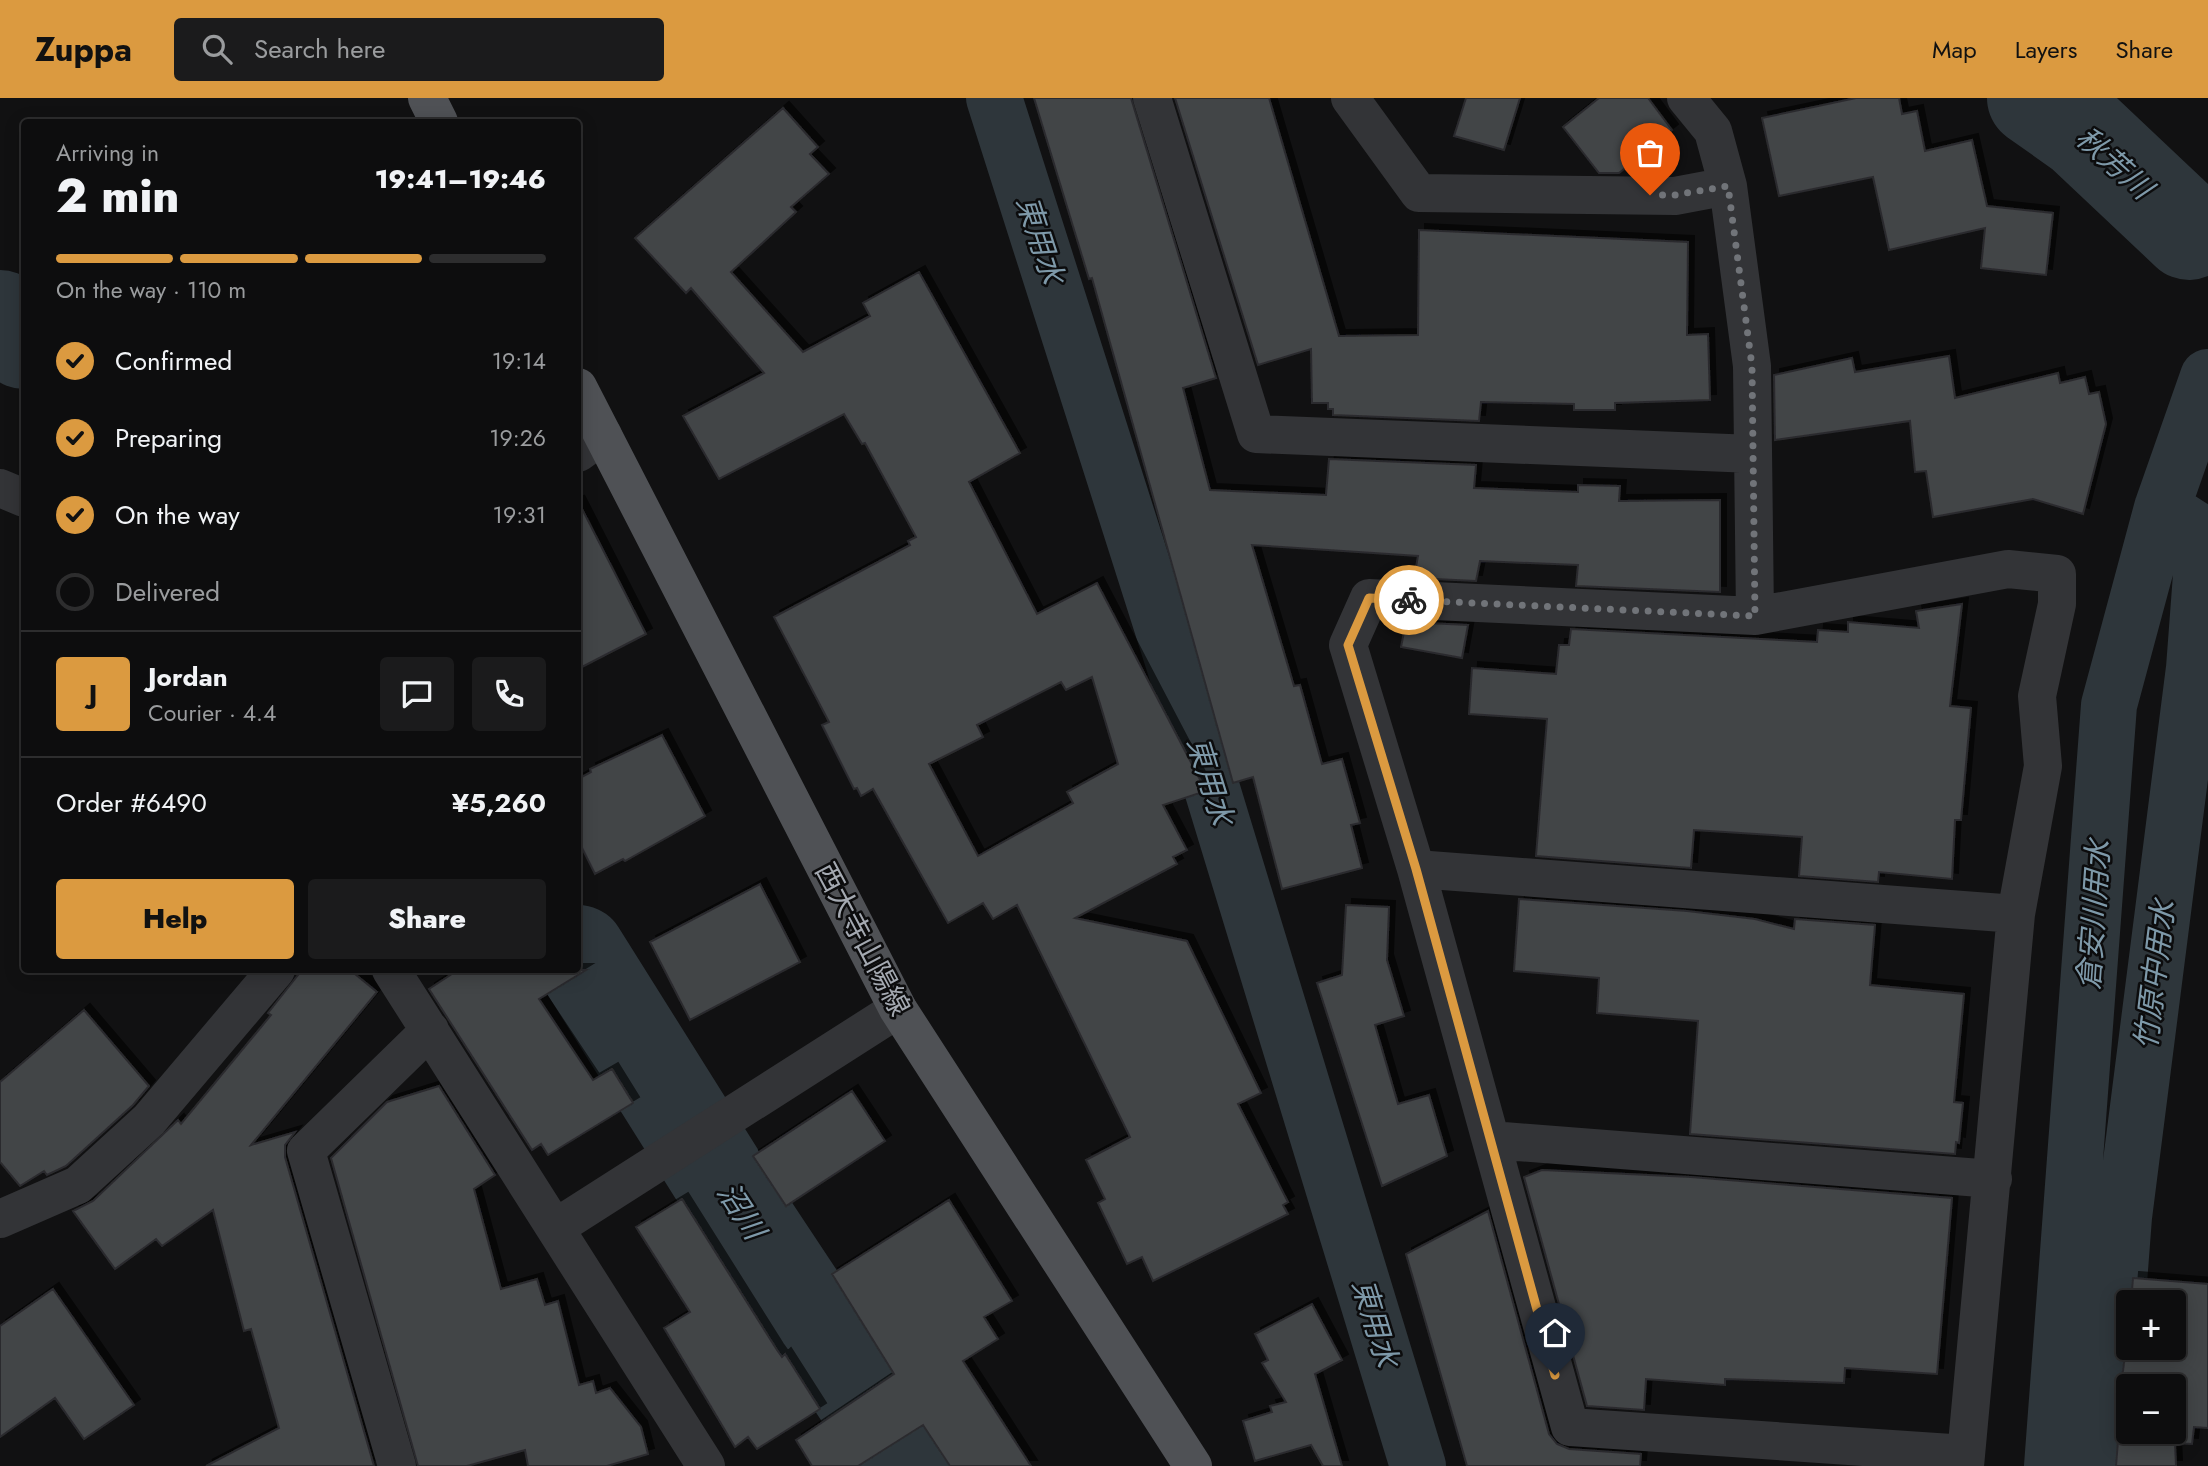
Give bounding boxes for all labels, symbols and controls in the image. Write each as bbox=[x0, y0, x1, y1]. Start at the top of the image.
search box bbox=[174, 18, 664, 81]
text: Zuppa bbox=[35, 26, 132, 73]
icon: search bbox=[198, 30, 236, 68]
text: Search here bbox=[254, 30, 385, 68]
text: Map bbox=[1932, 32, 1977, 67]
text: Layers bbox=[2015, 32, 2077, 67]
text: Share bbox=[2115, 32, 2173, 67]
water label: 秋芳川 bbox=[2067, 117, 2164, 211]
pin bbox=[1620, 123, 1680, 195]
icon: bag bbox=[1631, 134, 1669, 172]
text: Arriving in bbox=[56, 136, 159, 170]
text: 19:41–19:46 bbox=[375, 160, 546, 198]
text: 2 min bbox=[56, 163, 180, 229]
water label: 東用水 bbox=[1006, 190, 1076, 292]
text: On the way · 110 m bbox=[56, 273, 246, 307]
icon: check bbox=[56, 342, 94, 380]
text: Confirmed bbox=[115, 342, 232, 380]
text: 19:14 bbox=[492, 344, 546, 378]
icon: check bbox=[56, 419, 94, 457]
text: Preparing bbox=[115, 419, 222, 457]
text: 19:26 bbox=[489, 421, 546, 455]
icon: check bbox=[56, 496, 94, 534]
text: On the way bbox=[115, 496, 240, 534]
text: 19:31 bbox=[493, 498, 546, 532]
courier bbox=[1374, 565, 1444, 635]
text: Delivered bbox=[115, 573, 220, 611]
icon: bike bbox=[1390, 581, 1428, 619]
button: chat bbox=[380, 657, 454, 731]
button: phone bbox=[472, 657, 546, 731]
text: Jordan bbox=[148, 658, 228, 696]
text: J bbox=[89, 675, 97, 713]
text: Courier · 4.4 bbox=[148, 696, 276, 730]
water label: 東用水 bbox=[1177, 732, 1245, 833]
text: Order #6490 bbox=[56, 784, 207, 822]
text: ¥5,260 bbox=[452, 784, 546, 822]
water label: 倉安川用水 bbox=[2067, 836, 2120, 991]
street label: 西大寺山陽線 bbox=[805, 855, 920, 1023]
button: Help bbox=[56, 879, 294, 959]
button: Share bbox=[308, 879, 546, 959]
water label: 竹原中用水 bbox=[2124, 895, 2185, 1052]
water label: 沼川 bbox=[707, 1174, 777, 1250]
water label: 東用水 bbox=[1342, 1274, 1410, 1375]
map controls bbox=[2116, 1290, 2186, 1444]
button: + bbox=[2116, 1290, 2186, 1360]
pin bbox=[1525, 1303, 1585, 1375]
icon: home bbox=[1536, 1314, 1574, 1352]
button: − bbox=[2116, 1374, 2186, 1444]

